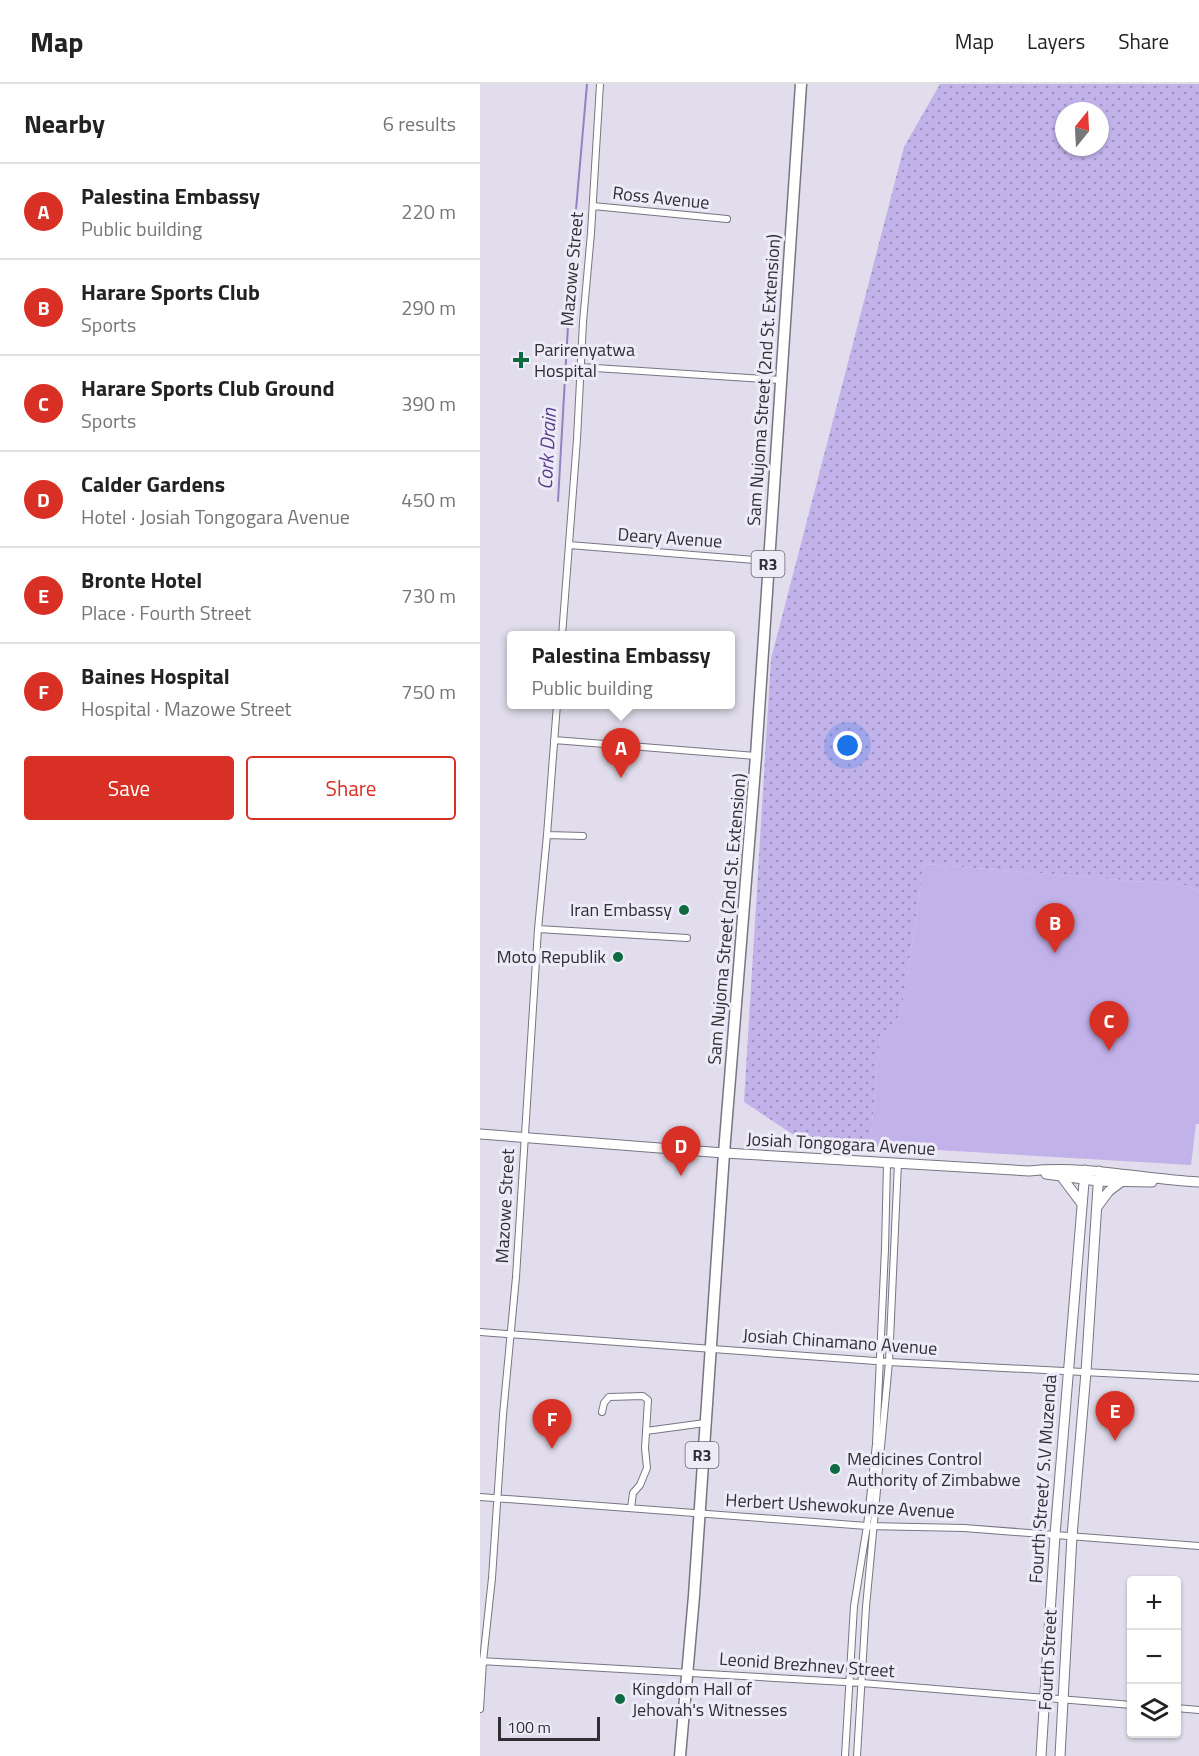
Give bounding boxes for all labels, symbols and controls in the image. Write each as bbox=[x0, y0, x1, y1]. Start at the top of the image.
text: Map bbox=[30, 20, 84, 63]
text: Map bbox=[955, 25, 994, 57]
text: Layers bbox=[1027, 25, 1085, 57]
text: Share bbox=[1118, 25, 1169, 57]
north arrow bbox=[1055, 102, 1109, 156]
text: Nearby bbox=[24, 104, 105, 143]
text: 6 results bbox=[383, 108, 456, 139]
text: Palestina Embassy bbox=[81, 179, 260, 213]
street label: Ross Avenue bbox=[611, 179, 711, 216]
text: A bbox=[37, 196, 50, 227]
text: 220 m bbox=[401, 196, 456, 227]
street label: Mazowe Street bbox=[553, 210, 590, 327]
text: Public building bbox=[81, 213, 202, 244]
street label: Sam Nujoma Street (2nd St. Extension) bbox=[740, 233, 787, 527]
text: Harare Sports Club bbox=[81, 275, 260, 309]
text: B bbox=[37, 292, 50, 323]
text: 290 m bbox=[401, 292, 456, 323]
text: Sports bbox=[81, 309, 136, 340]
place label: Parirenyatwa Hospital bbox=[534, 336, 635, 384]
marker: Parirenyatwa Hospital bbox=[512, 351, 530, 369]
text: Harare Sports Club Ground bbox=[81, 371, 334, 405]
text: C bbox=[38, 388, 49, 419]
text: 390 m bbox=[401, 388, 456, 419]
text: Sports bbox=[81, 405, 136, 436]
water label: Cork Drain bbox=[529, 406, 564, 491]
text: Calder Gardens bbox=[81, 467, 225, 501]
text: D bbox=[37, 484, 50, 515]
text: 450 m bbox=[401, 484, 456, 515]
text: Hotel · Josiah Tongogara Avenue bbox=[81, 501, 350, 532]
street label: Deary Avenue bbox=[617, 520, 723, 555]
road number: R3 bbox=[752, 551, 784, 577]
text: Bronte Hotel bbox=[81, 563, 202, 597]
text: E bbox=[38, 580, 49, 611]
text: 730 m bbox=[401, 580, 456, 611]
text: Place · Fourth Street bbox=[81, 597, 251, 628]
popup bbox=[507, 631, 735, 709]
text: Palestina Embassy bbox=[531, 638, 711, 672]
text: Baines Hospital bbox=[81, 659, 230, 693]
text: Public building bbox=[531, 672, 653, 703]
text: F bbox=[38, 676, 49, 707]
text: 750 m bbox=[401, 676, 456, 707]
text: Hospital · Mazowe Street bbox=[81, 693, 292, 724]
pin: A bbox=[602, 728, 640, 778]
your location bbox=[833, 731, 862, 760]
button: Save bbox=[24, 756, 234, 820]
button: Share bbox=[246, 756, 456, 820]
street label: Sam Nujoma Street (2nd St. Extension) bbox=[700, 772, 753, 1066]
place label: Iran Embassy bbox=[570, 896, 672, 923]
marker: Iran Embassy bbox=[677, 903, 691, 917]
pin: B bbox=[1036, 904, 1074, 953]
place label: Moto Republik bbox=[497, 943, 606, 970]
marker: Moto Republik bbox=[611, 950, 625, 964]
pin: C bbox=[1090, 1002, 1128, 1051]
street label: Josiah Tongogara Avenue bbox=[746, 1125, 936, 1162]
pin: D bbox=[662, 1126, 700, 1176]
street label: Mazowe Street bbox=[488, 1147, 521, 1264]
street label: Josiah Chinamano Avenue bbox=[742, 1321, 938, 1362]
street label: Fourth Street/ S.V Muzenda bbox=[1022, 1374, 1063, 1584]
pin: E bbox=[1096, 1392, 1134, 1441]
pin: F bbox=[532, 1400, 572, 1449]
road number: R3 bbox=[686, 1442, 718, 1468]
place label: Medicines Control Authority of Zimbabwe bbox=[847, 1445, 1021, 1493]
marker: Medicines Control Authority of Zimbabwe bbox=[828, 1462, 842, 1476]
street label: Herbert Ushewokunze Avenue bbox=[725, 1486, 955, 1525]
map controls bbox=[1127, 1576, 1181, 1738]
button: + bbox=[1127, 1576, 1181, 1630]
street label: Fourth Street bbox=[1031, 1608, 1064, 1711]
button: − bbox=[1127, 1630, 1181, 1684]
street label: Leonid Brezhnev Street bbox=[718, 1645, 896, 1684]
place label: Kingdom Hall of Jehovah's Witnesses bbox=[632, 1675, 787, 1723]
button: layers bbox=[1127, 1684, 1181, 1738]
marker: Kingdom Hall of Jehovah's Witnesses bbox=[613, 1692, 627, 1706]
scale bar bbox=[498, 1714, 600, 1742]
text: 100 m bbox=[507, 1715, 551, 1739]

